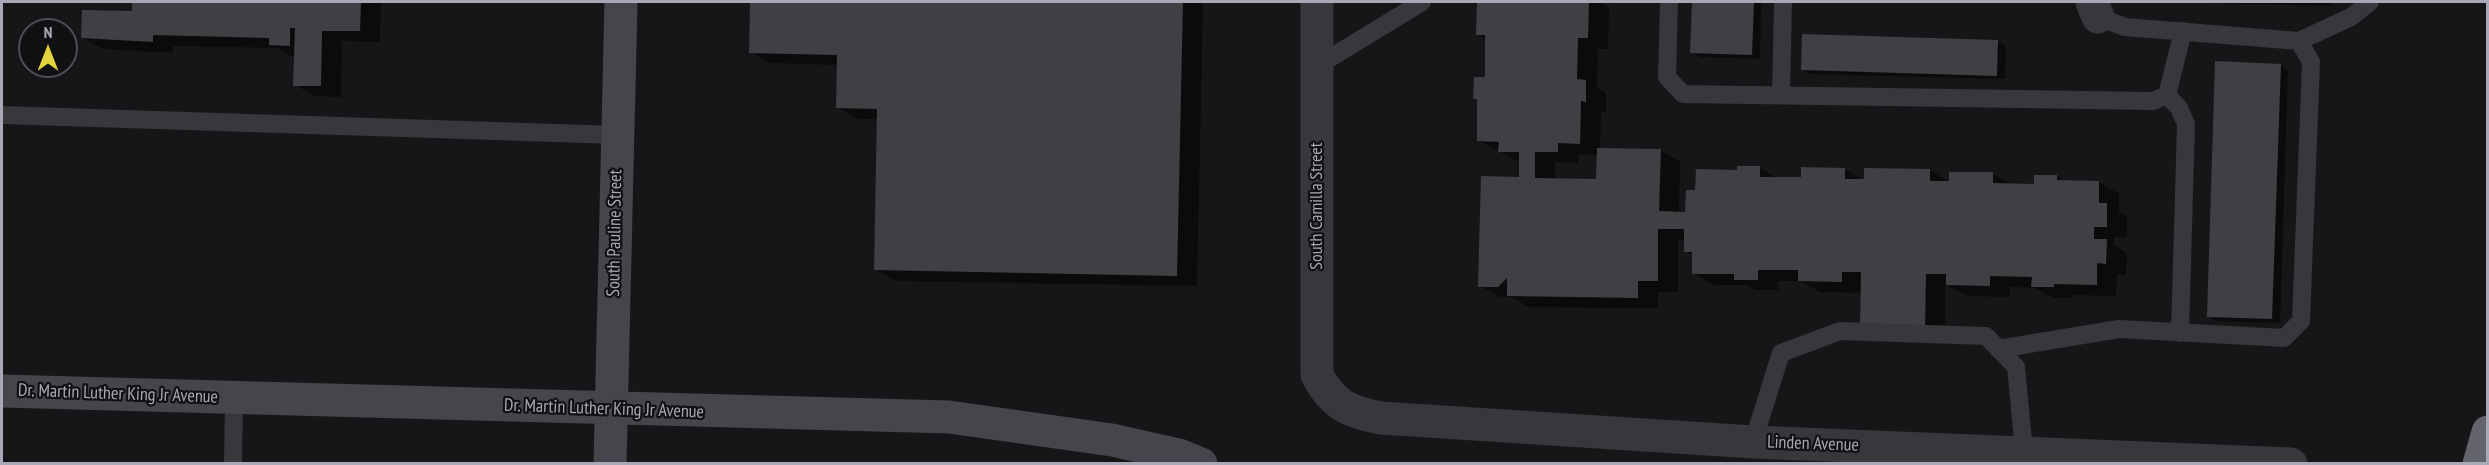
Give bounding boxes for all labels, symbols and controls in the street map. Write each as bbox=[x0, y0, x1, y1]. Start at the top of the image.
north arrow bbox=[18, 18, 78, 78]
text: N bbox=[44, 22, 52, 42]
street label: South Camilla Street bbox=[1306, 142, 1328, 270]
street label: South Pauline Street bbox=[603, 169, 627, 297]
street label: Dr. Martin Luther King Jr Avenue bbox=[18, 380, 218, 408]
street label: Dr. Martin Luther King Jr Avenue bbox=[504, 395, 704, 423]
street label: Linden Avenue bbox=[1767, 432, 1859, 456]

